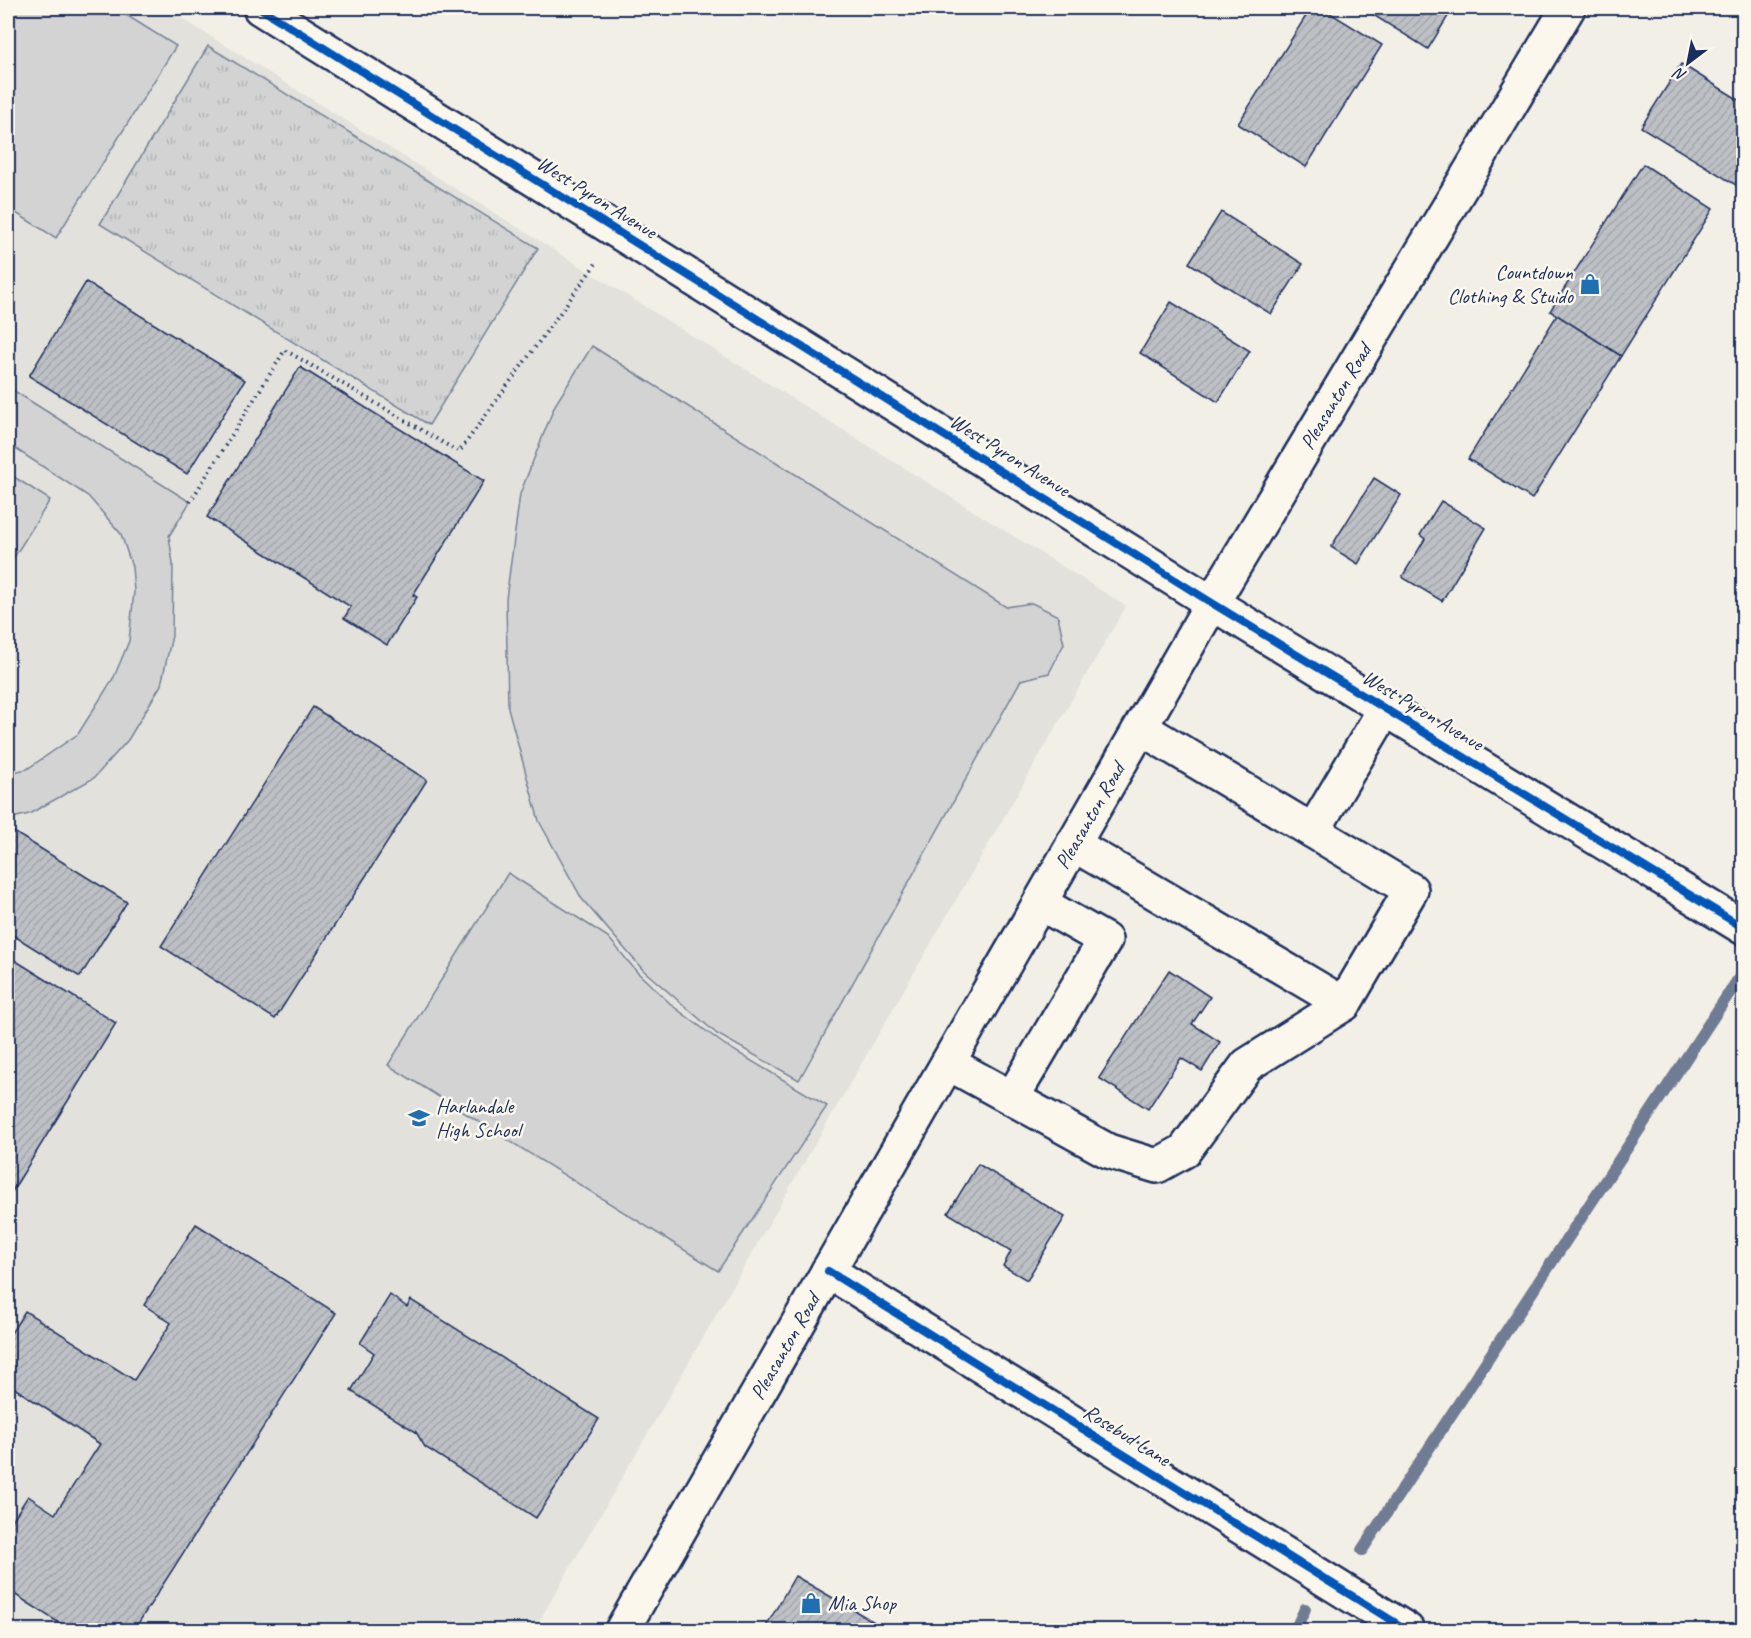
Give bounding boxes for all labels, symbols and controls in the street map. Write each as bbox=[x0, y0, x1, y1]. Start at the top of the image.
north arrow bbox=[1658, 33, 1718, 93]
text: N bbox=[1668, 62, 1690, 86]
street label: West Pyron Avenue bbox=[532, 150, 664, 245]
place label: Countdown Clothing & Stuido bbox=[1448, 259, 1575, 309]
shop icon: Countdown Clothing & Stuido bbox=[1578, 272, 1602, 296]
street label: Pleasanton Road bbox=[1294, 337, 1378, 454]
street label: West Pyron Avenue bbox=[945, 408, 1077, 503]
street label: West Pyron Avenue bbox=[1358, 664, 1490, 757]
street label: Pleasanton Road bbox=[1049, 756, 1132, 874]
place label: Harlandale High School bbox=[436, 1093, 524, 1143]
school or university icon: Harlandale High School bbox=[407, 1106, 431, 1130]
street label: Pleasanton Road bbox=[744, 1286, 827, 1404]
street label: Rosebud Lane bbox=[1079, 1398, 1176, 1472]
place label: Mia Shop bbox=[828, 1590, 897, 1616]
shop icon: Mia Shop bbox=[799, 1591, 823, 1615]

